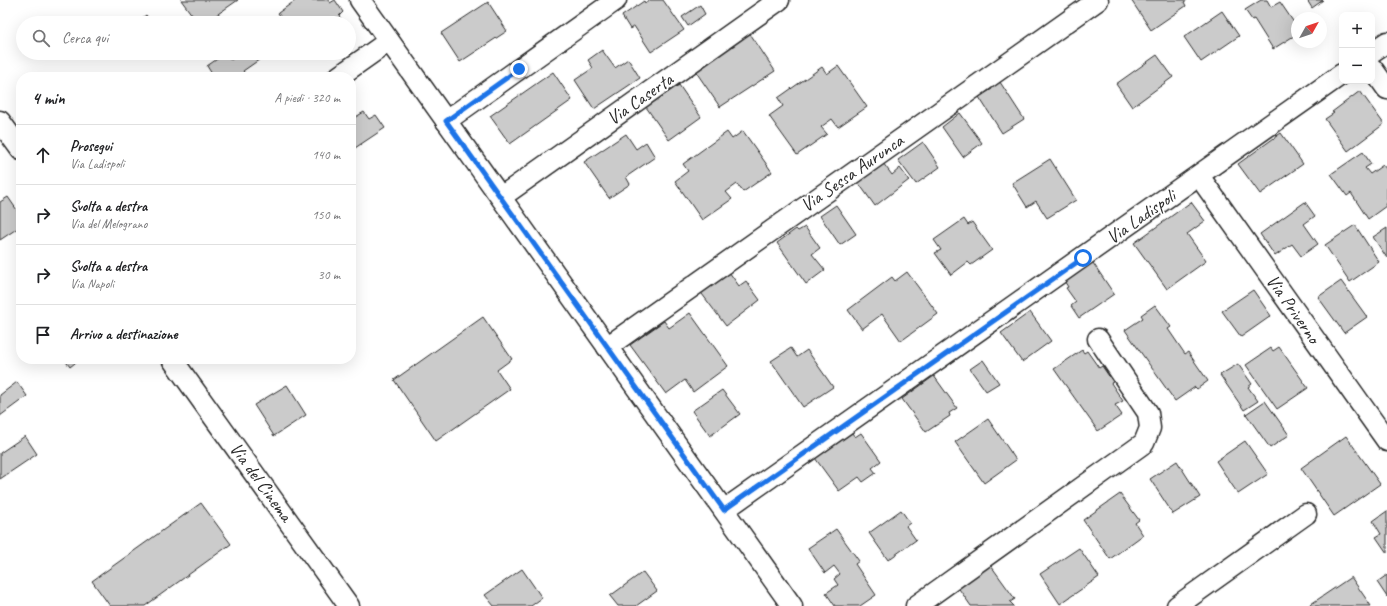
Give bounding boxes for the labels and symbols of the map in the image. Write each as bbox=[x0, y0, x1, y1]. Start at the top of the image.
north arrow bbox=[1291, 12, 1327, 48]
route end bbox=[510, 60, 528, 78]
street label: Via Caserta bbox=[602, 67, 679, 130]
street label: Via Sessa Aurunca bbox=[796, 128, 910, 217]
street label: Via Ladispoli bbox=[1102, 183, 1182, 250]
route start bbox=[1074, 249, 1092, 267]
street label: Via Priverno bbox=[1261, 270, 1327, 350]
street label: Via del Cinema bbox=[224, 438, 299, 528]

